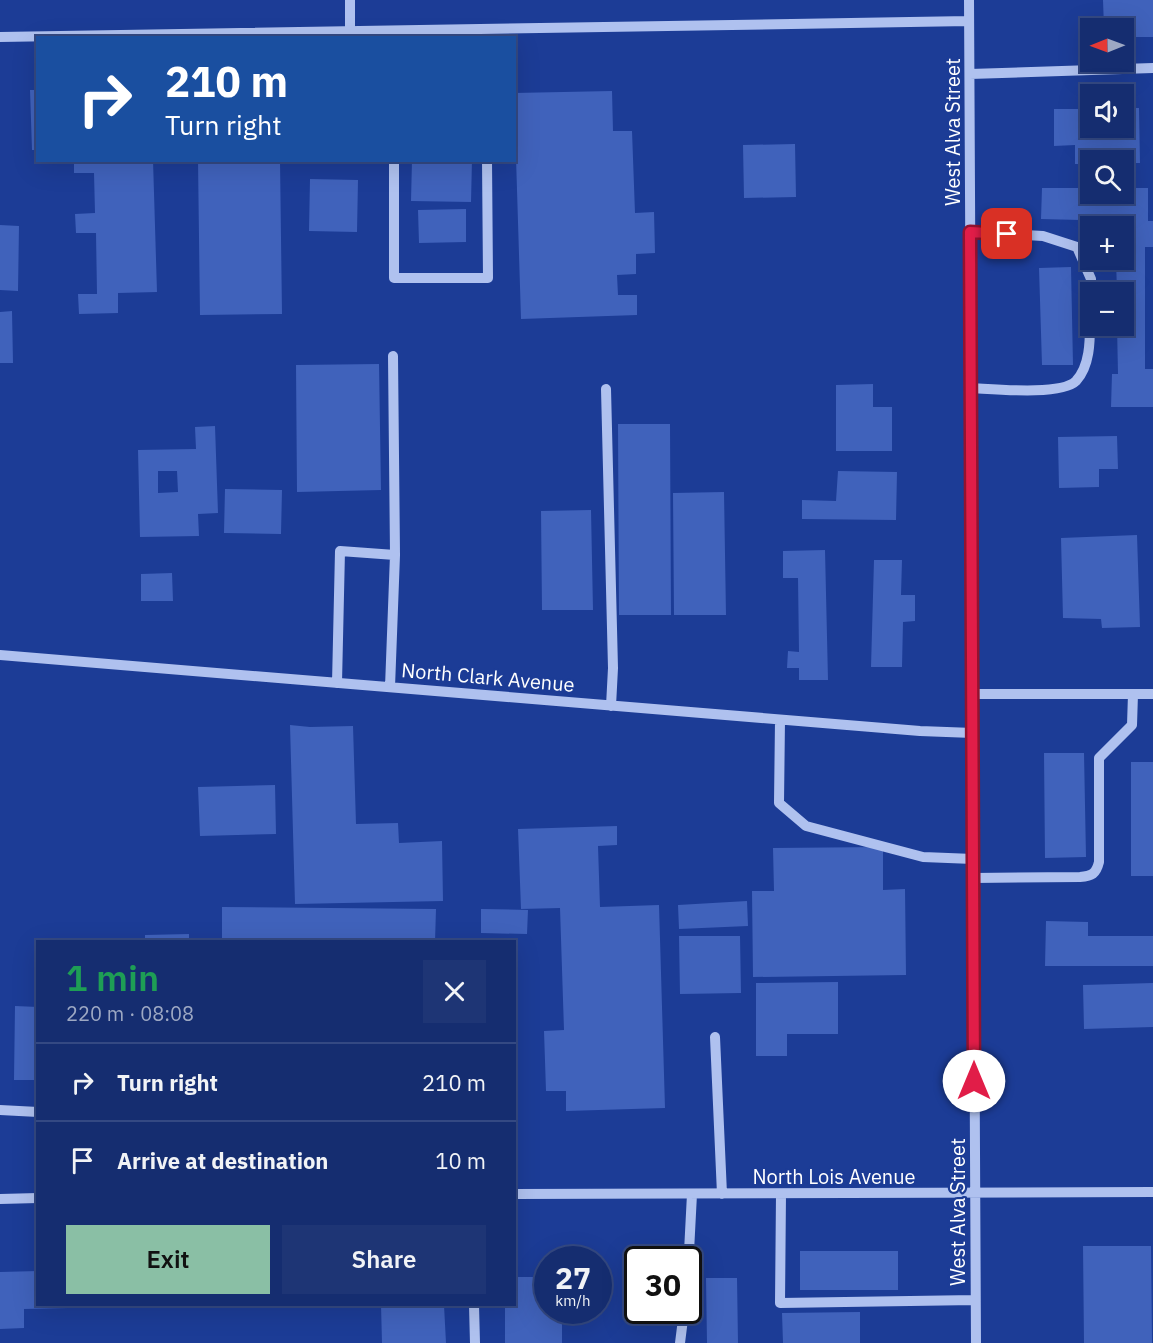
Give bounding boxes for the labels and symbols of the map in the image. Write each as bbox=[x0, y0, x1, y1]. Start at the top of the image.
north arrow bbox=[1080, 18, 1134, 72]
street label: West Alva Street bbox=[939, 58, 966, 206]
pin bbox=[981, 208, 1032, 259]
street label: North Clark Avenue bbox=[400, 656, 576, 698]
position arrow bbox=[942, 1049, 1006, 1113]
street label: West Alva Street bbox=[944, 1138, 971, 1286]
street label: North Lois Avenue bbox=[752, 1163, 916, 1190]
speed limit sign: 30 bbox=[624, 1246, 702, 1324]

